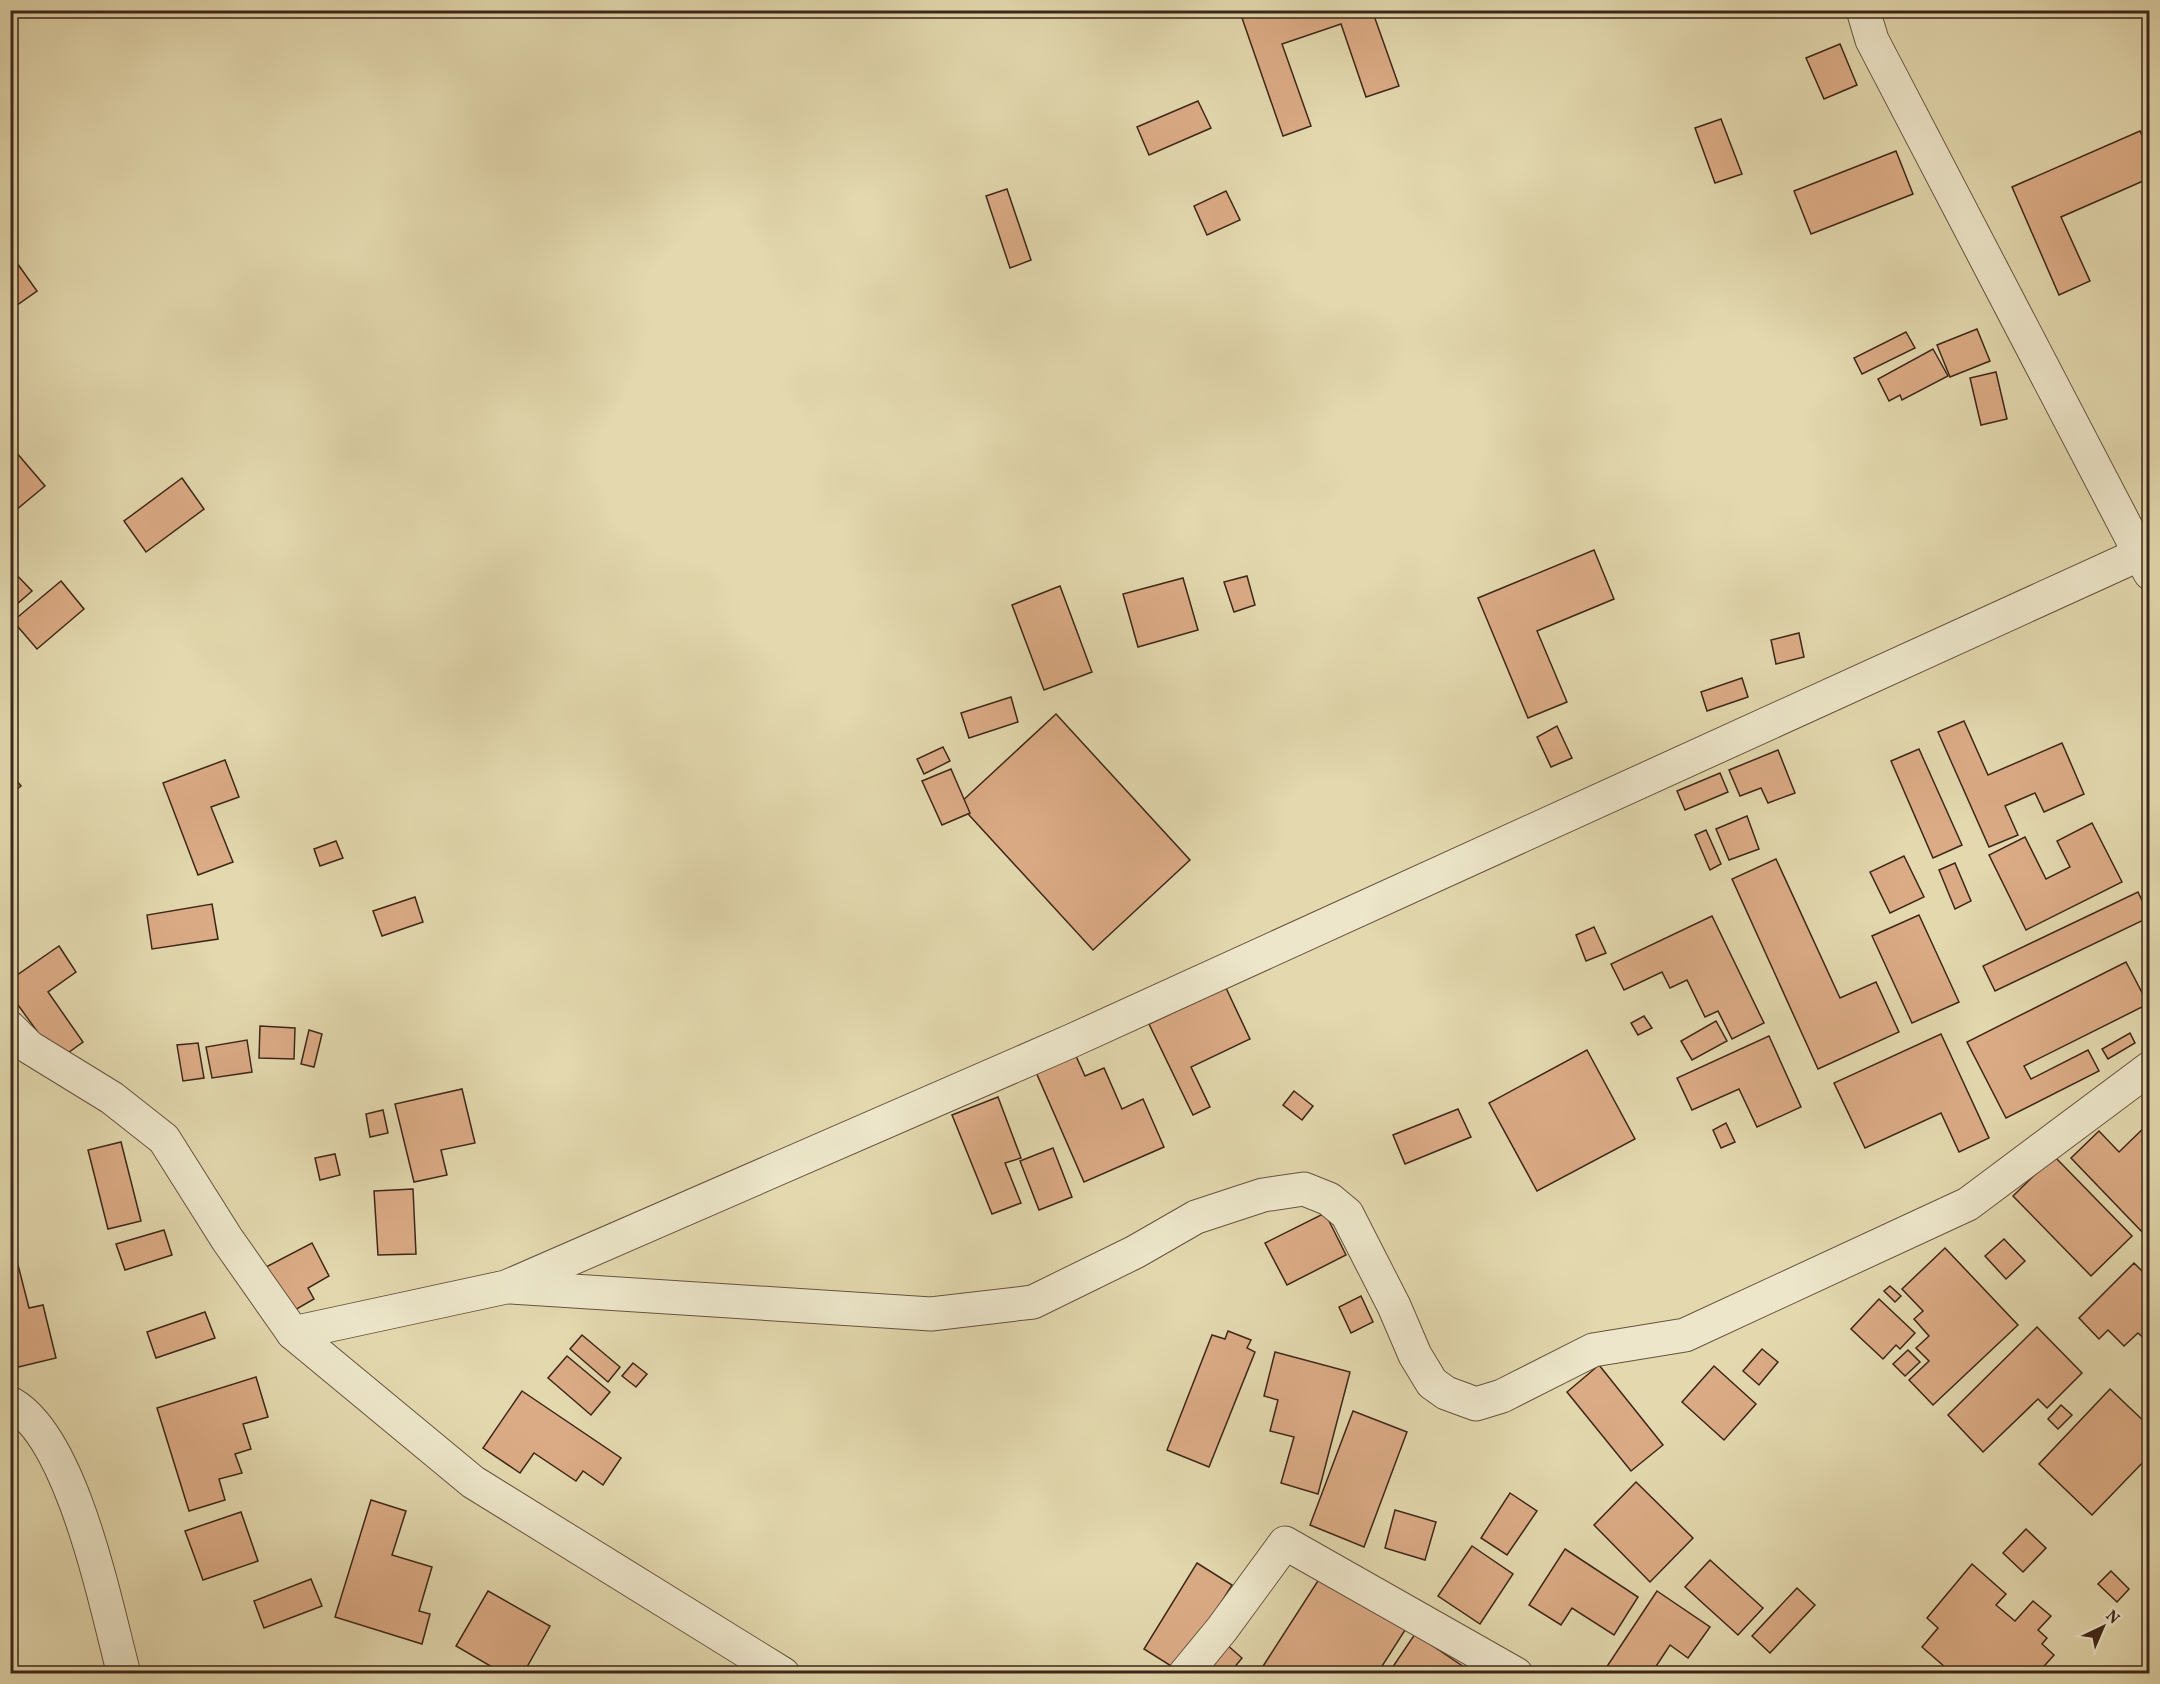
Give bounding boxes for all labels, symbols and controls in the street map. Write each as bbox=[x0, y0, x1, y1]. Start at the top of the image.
north arrow bbox=[2073, 1597, 2133, 1657]
text: N bbox=[2100, 1606, 2124, 1630]

